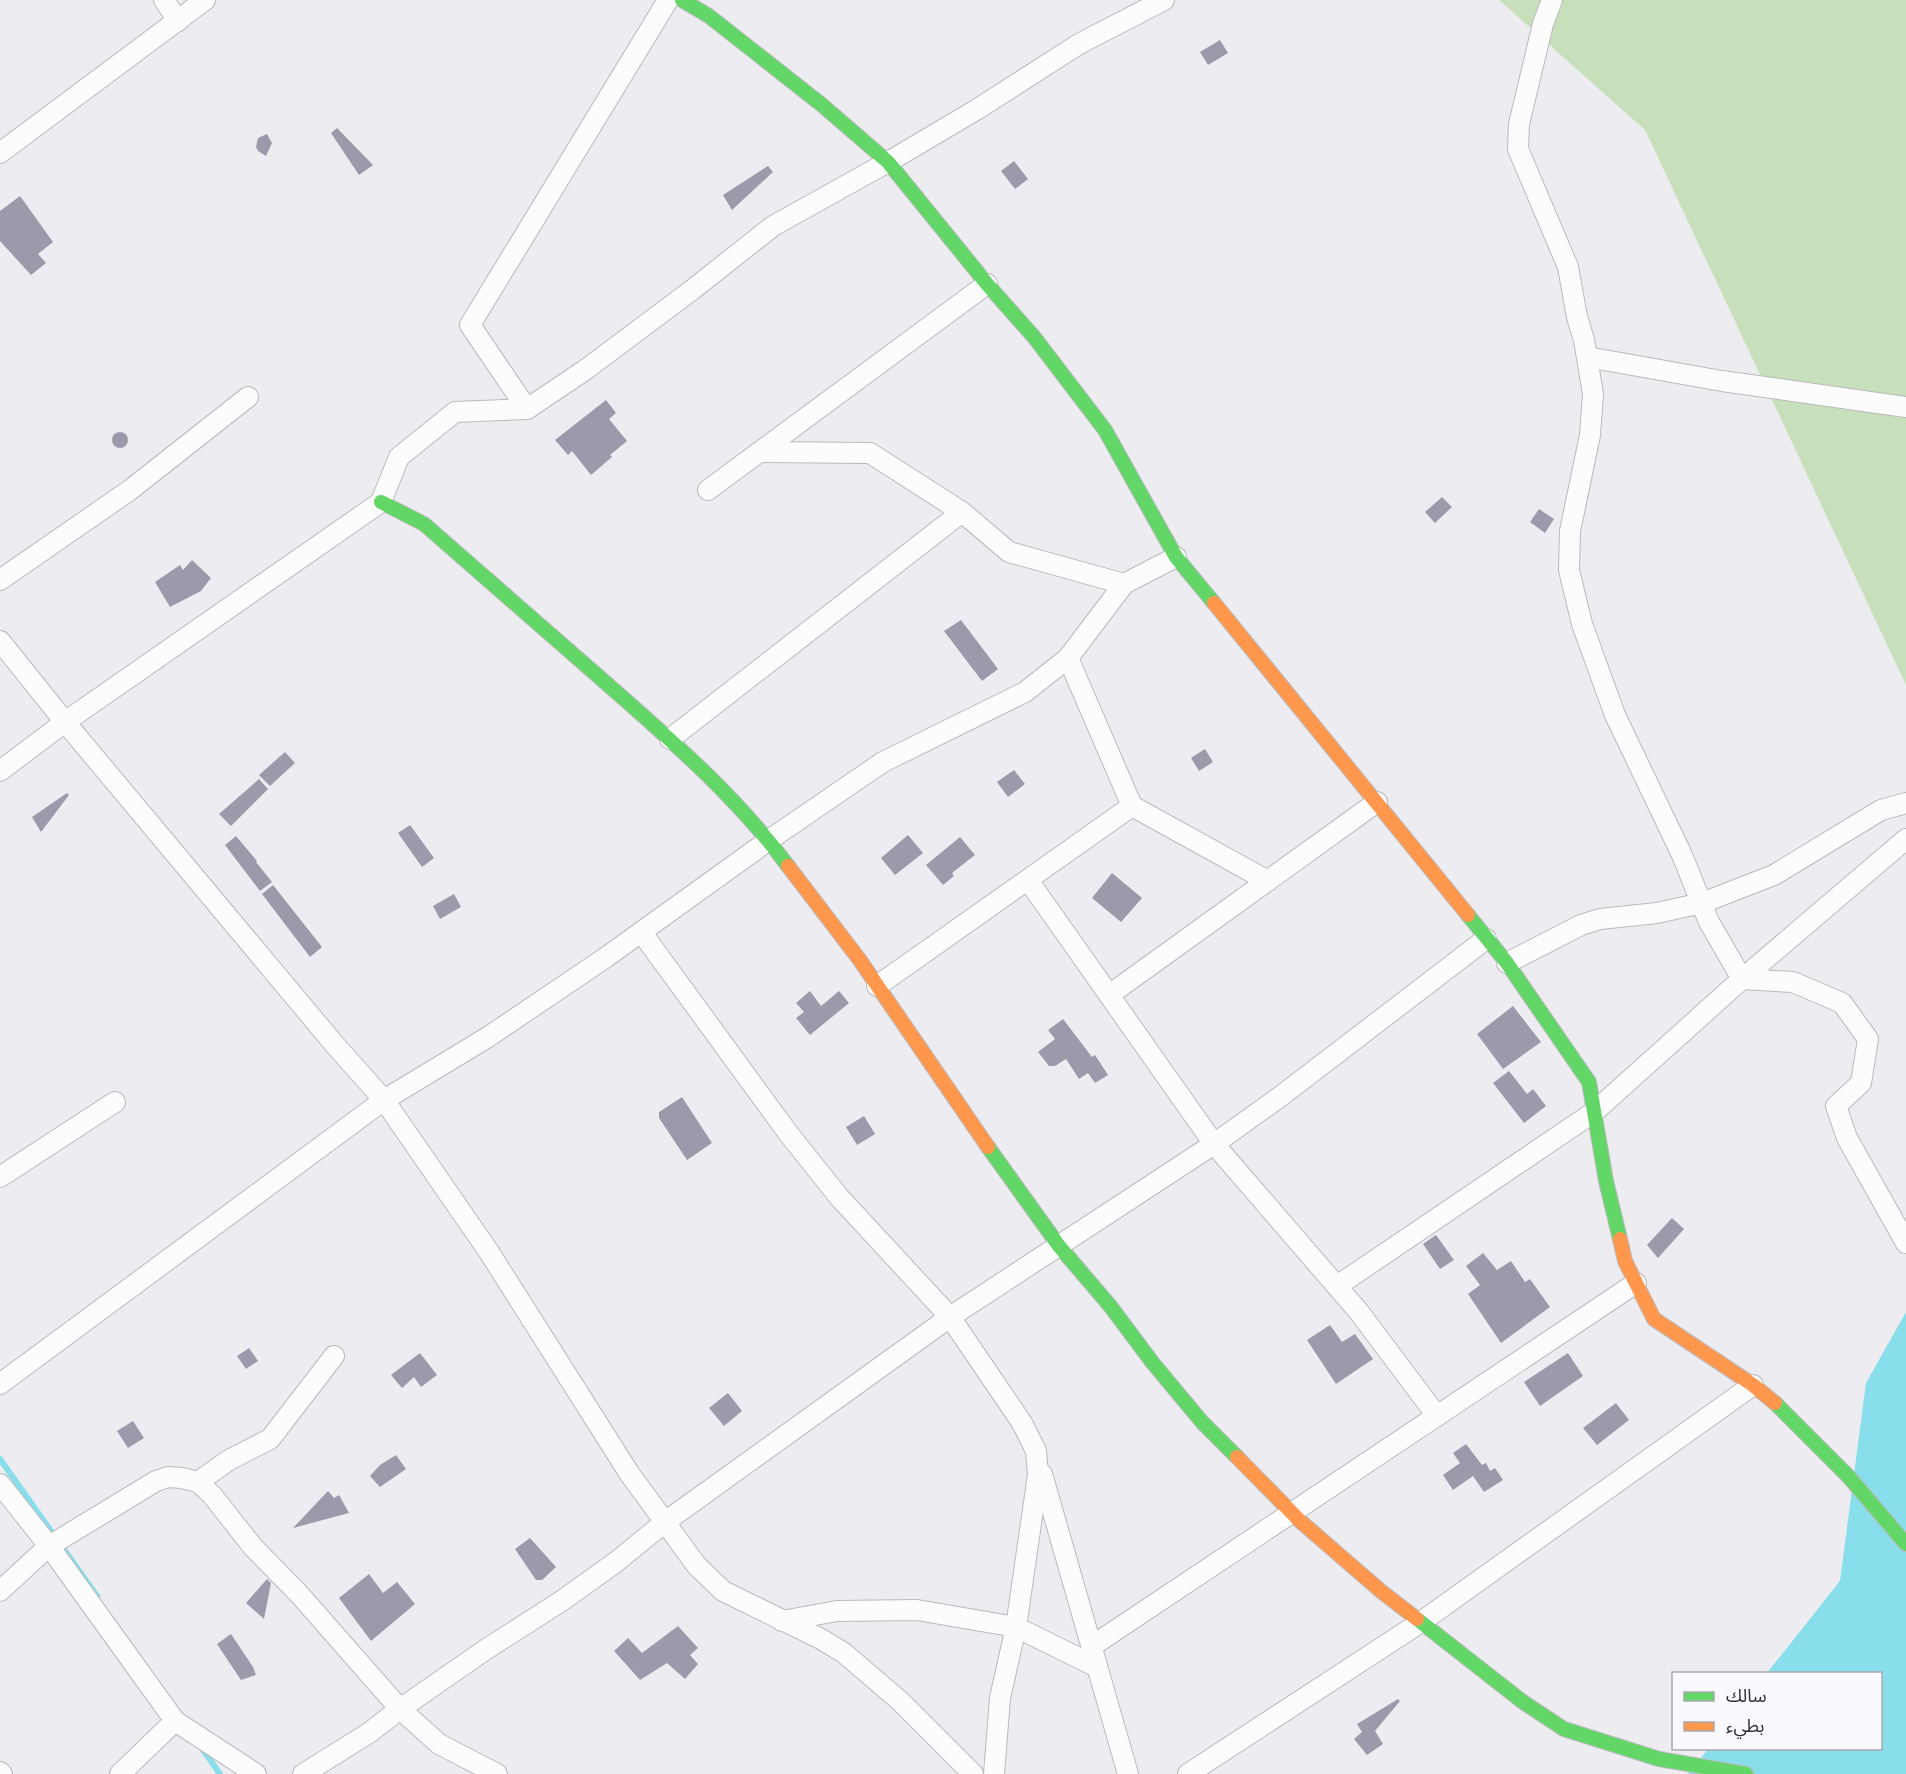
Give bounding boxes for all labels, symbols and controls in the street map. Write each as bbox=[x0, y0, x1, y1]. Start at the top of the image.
legend bbox=[1672, 1672, 1882, 1750]
text: سالك bbox=[1726, 1683, 1767, 1707]
text: بطيء bbox=[1726, 1713, 1764, 1739]

